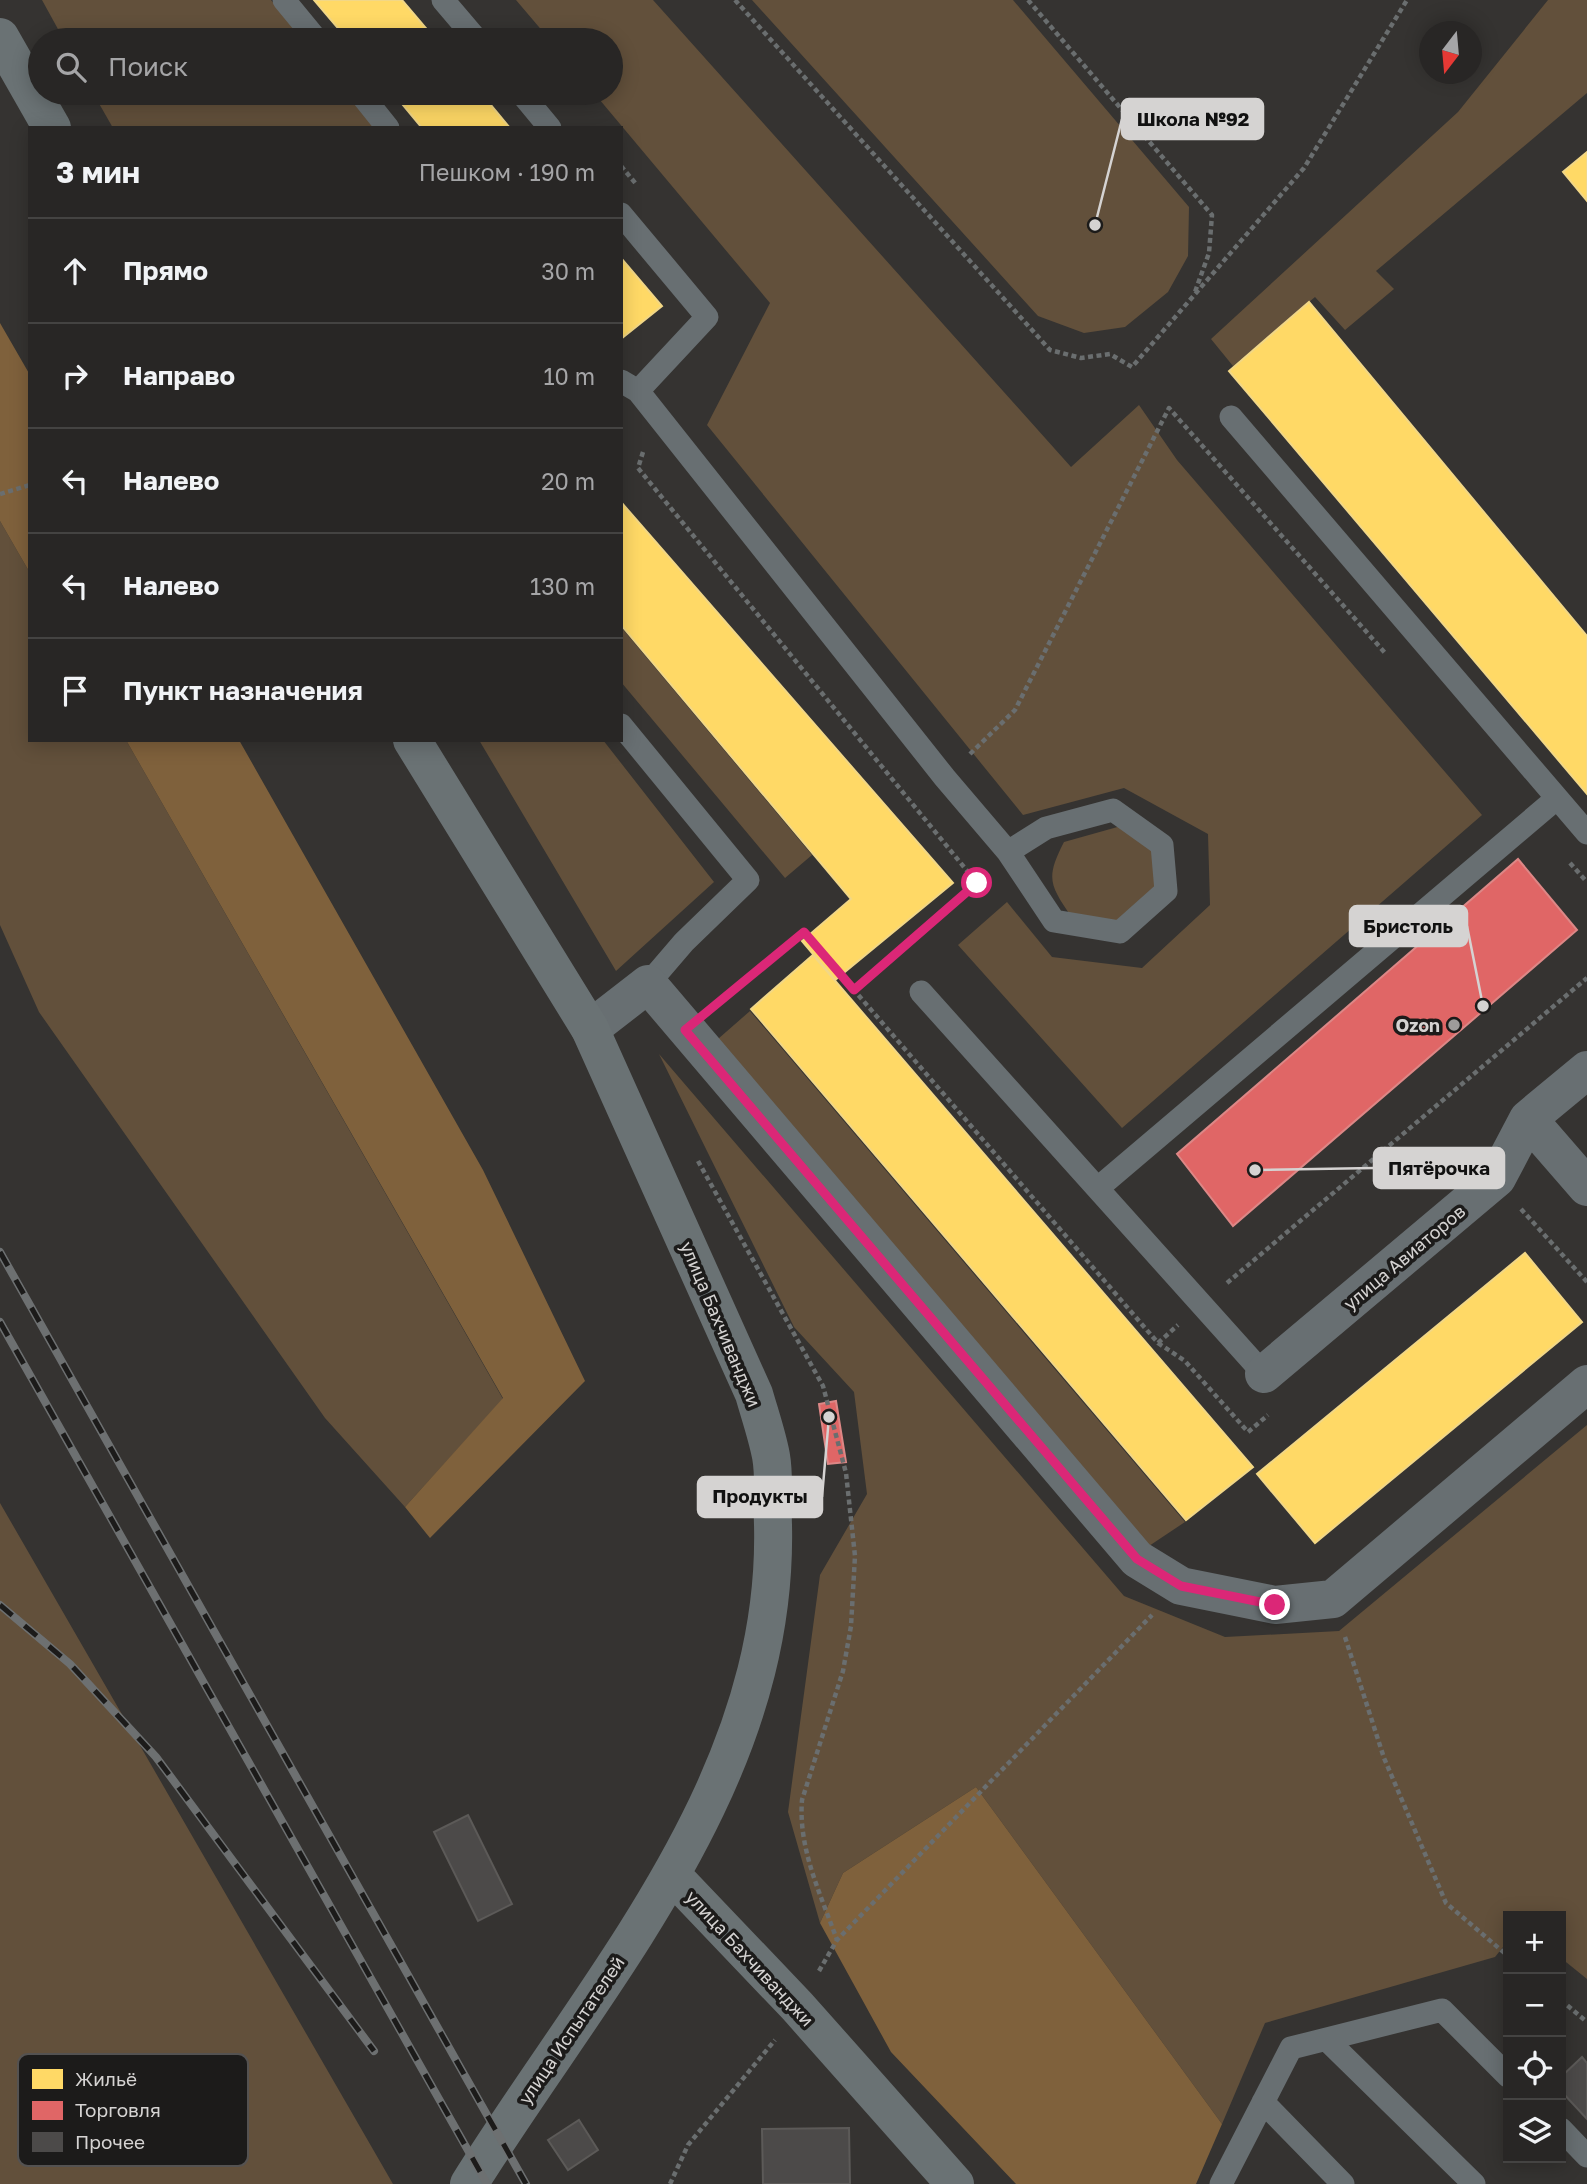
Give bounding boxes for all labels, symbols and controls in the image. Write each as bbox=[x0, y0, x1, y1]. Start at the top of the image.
north arrow bbox=[1419, 21, 1482, 84]
search box bbox=[28, 28, 623, 105]
icon: search bbox=[52, 48, 90, 86]
text: Поиск bbox=[108, 51, 188, 82]
callout: Школа №92 bbox=[1122, 99, 1263, 139]
text: Школа №92 bbox=[1137, 107, 1249, 130]
text: 3 мин bbox=[56, 154, 140, 190]
text: Пешком · 190 m bbox=[419, 158, 595, 186]
icon: ahead bbox=[56, 252, 94, 290]
text: Прямо bbox=[123, 255, 208, 286]
text: 30 m bbox=[541, 257, 595, 285]
icon: right bbox=[56, 357, 94, 395]
text: Направо bbox=[123, 360, 235, 391]
text: 10 m bbox=[543, 362, 595, 390]
icon: left bbox=[56, 462, 94, 500]
text: Налево bbox=[123, 465, 219, 496]
text: 20 m bbox=[541, 467, 595, 495]
icon: left bbox=[56, 567, 94, 605]
text: Налево bbox=[123, 570, 219, 601]
text: 130 m bbox=[530, 572, 595, 600]
icon: arrive bbox=[56, 672, 94, 710]
text: Пункт назначения bbox=[123, 675, 363, 706]
route start bbox=[961, 867, 992, 898]
callout: Бристоль bbox=[1350, 906, 1467, 946]
text: Бристоль bbox=[1363, 914, 1453, 937]
place label: Ozon bbox=[1396, 1014, 1440, 1036]
marker: Ozon bbox=[1446, 1017, 1462, 1033]
callout: Пятёрочка bbox=[1374, 1148, 1504, 1188]
text: Пятёрочка bbox=[1388, 1156, 1490, 1179]
street label: улица Авиаторов bbox=[1339, 1200, 1469, 1314]
street label: улица Бахчиванджи bbox=[676, 1238, 766, 1410]
callout: Продукты bbox=[698, 1477, 822, 1517]
text: Продукты bbox=[712, 1484, 808, 1507]
route end bbox=[1259, 1589, 1290, 1620]
street label: улица Бахчиванджи bbox=[681, 1885, 819, 2031]
map controls bbox=[1503, 1911, 1566, 2163]
button: + bbox=[1503, 1911, 1566, 1974]
street label: улица Испытателей bbox=[513, 1952, 629, 2108]
button: − bbox=[1503, 1974, 1566, 2037]
button: locate bbox=[1503, 2037, 1566, 2100]
legend bbox=[18, 2054, 248, 2166]
text: Жильё bbox=[75, 2067, 137, 2090]
text: Торговля bbox=[75, 2098, 161, 2121]
button: layers bbox=[1503, 2100, 1566, 2163]
text: Прочее bbox=[75, 2130, 145, 2153]

